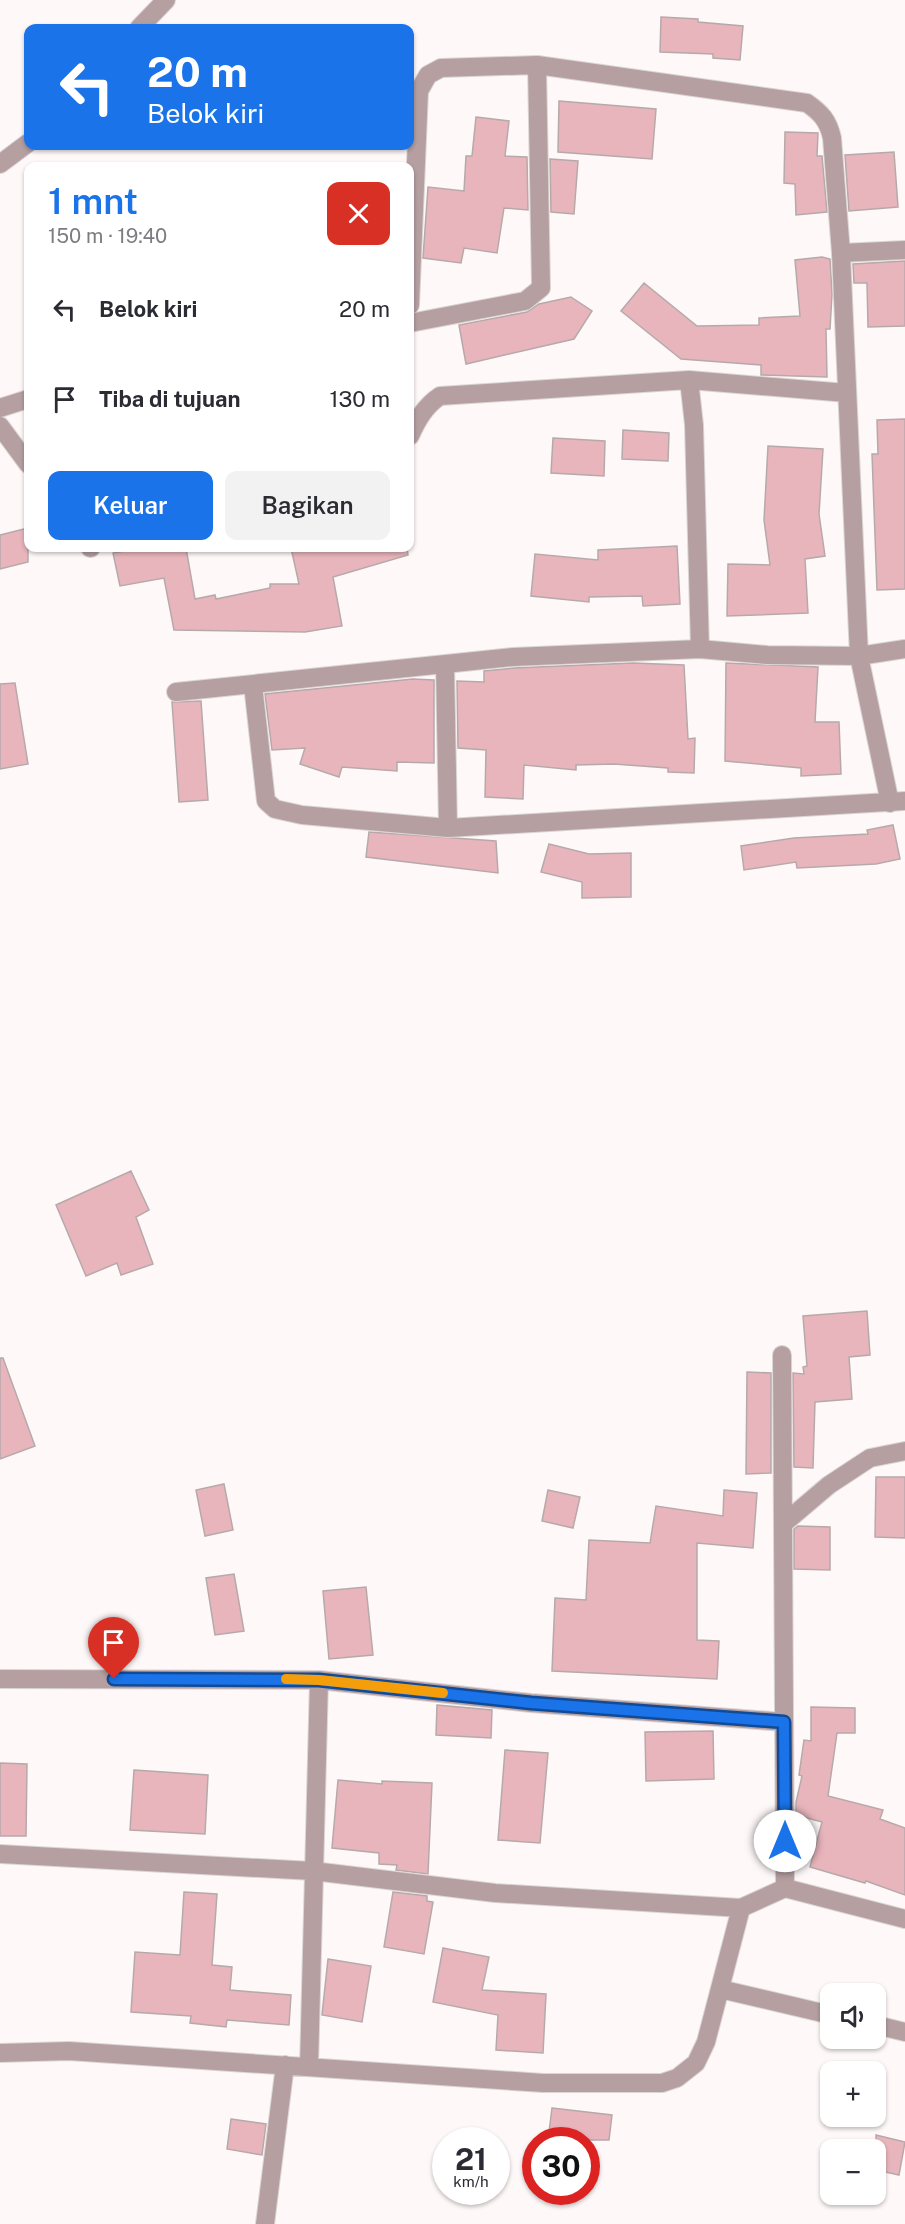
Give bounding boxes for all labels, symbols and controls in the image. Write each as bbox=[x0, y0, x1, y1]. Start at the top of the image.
text: 20 m bbox=[147, 47, 248, 96]
icon: left bbox=[48, 48, 126, 126]
text: Belok kiri bbox=[147, 97, 264, 129]
text: 1 mnt bbox=[48, 180, 138, 222]
button: close bbox=[327, 182, 390, 245]
text: 150 m · 19:40 bbox=[48, 224, 167, 248]
icon: left bbox=[48, 293, 81, 326]
text: Belok kiri bbox=[99, 296, 197, 322]
text: 20 m bbox=[339, 296, 390, 322]
icon: arrive bbox=[48, 383, 81, 416]
text: Tiba di tujuan bbox=[99, 386, 240, 412]
text: 130 m bbox=[329, 386, 390, 412]
button: Keluar bbox=[48, 471, 213, 540]
button: Bagikan bbox=[225, 471, 390, 540]
pin bbox=[88, 1617, 139, 1679]
icon: arrive bbox=[97, 1626, 130, 1659]
position arrow bbox=[753, 1809, 817, 1873]
map controls bbox=[820, 1983, 886, 2205]
button: sound bbox=[820, 1983, 886, 2049]
button: + bbox=[820, 2061, 886, 2127]
speed limit sign: 30 bbox=[522, 2127, 600, 2205]
button: − bbox=[820, 2139, 886, 2205]
text: 21 bbox=[455, 2141, 487, 2177]
text: km/h bbox=[453, 2173, 489, 2190]

